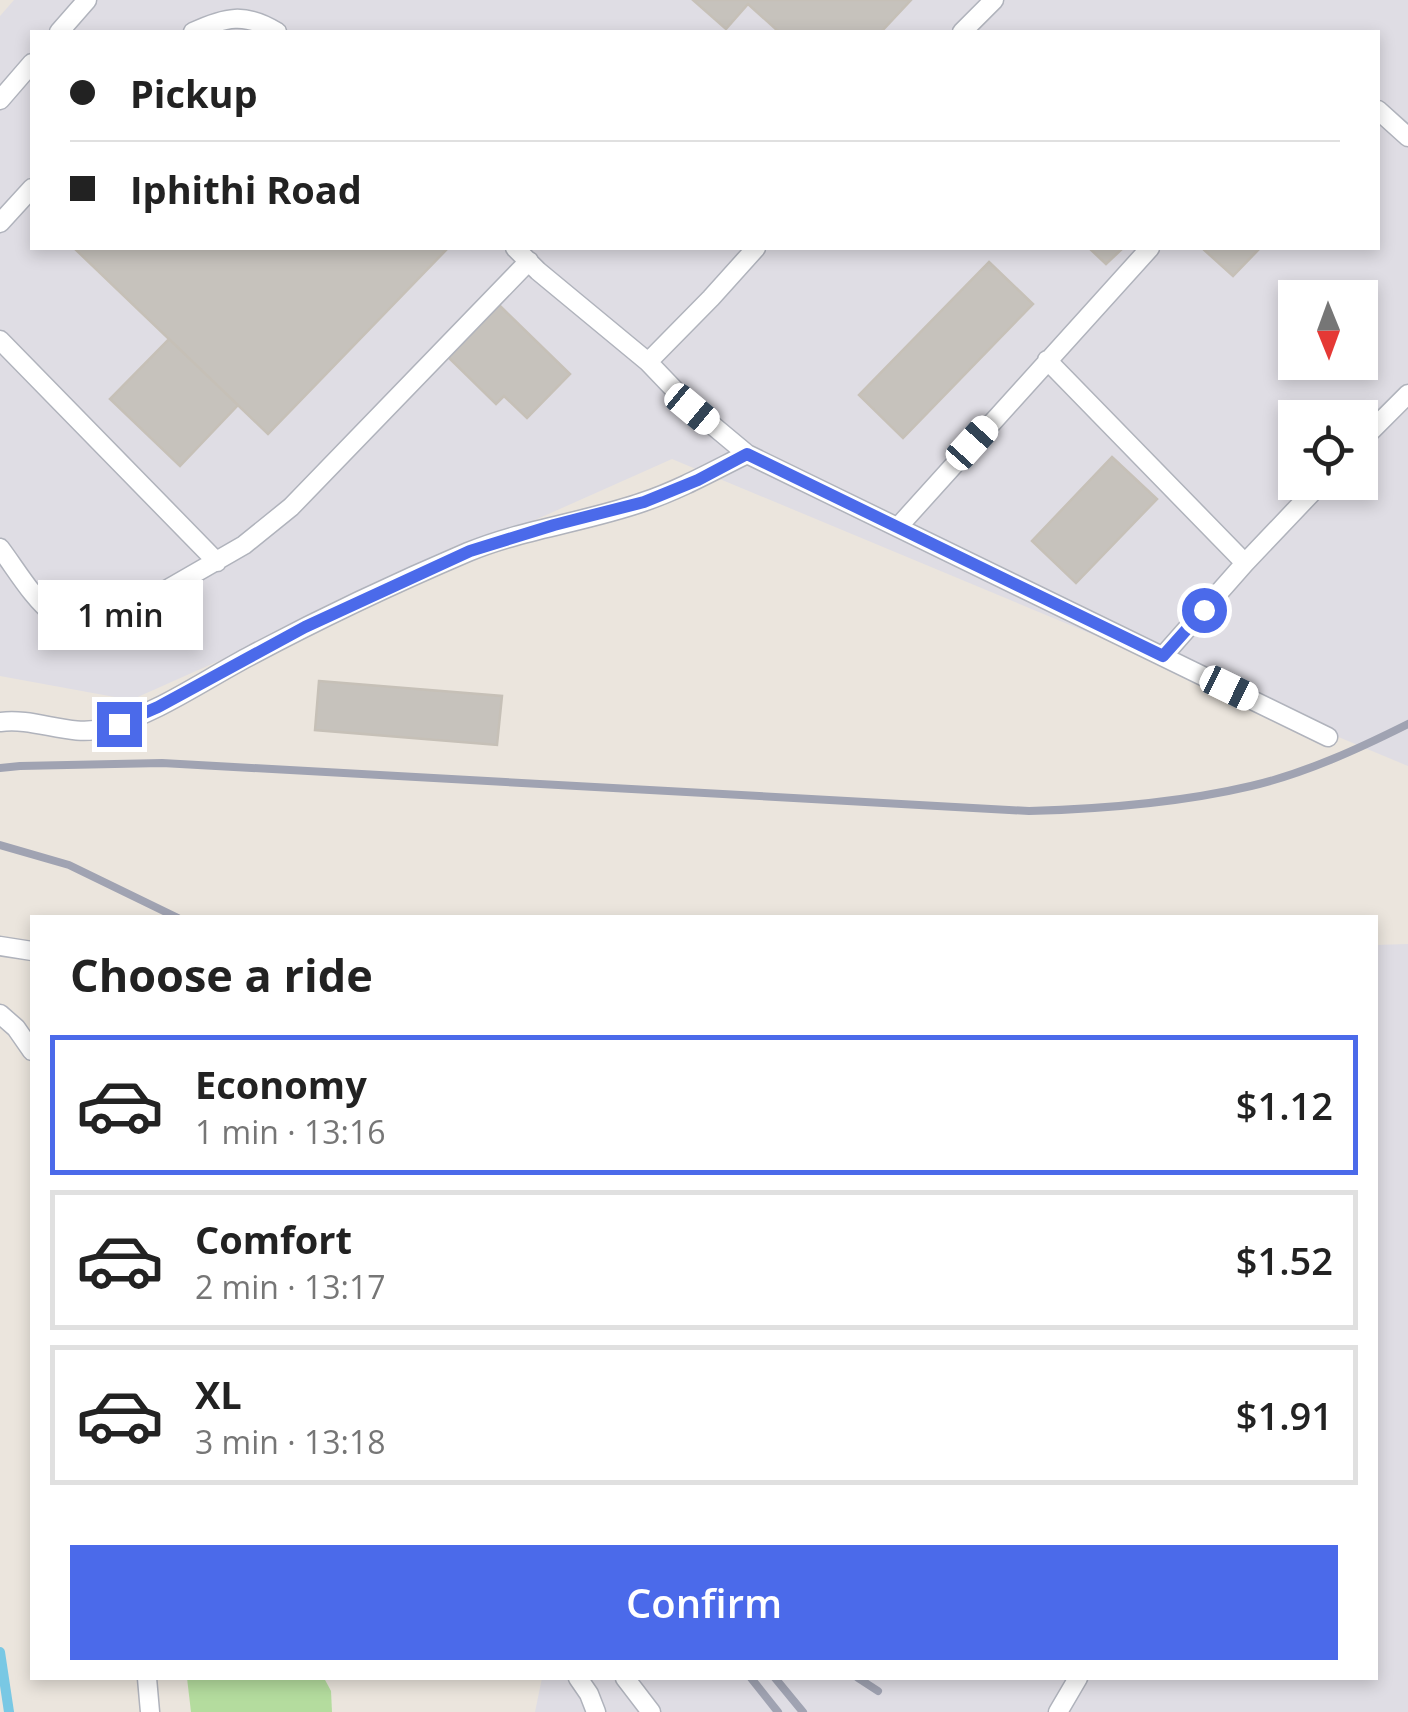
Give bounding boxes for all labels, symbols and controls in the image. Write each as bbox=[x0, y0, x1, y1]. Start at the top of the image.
text: Pickup bbox=[130, 67, 258, 119]
text: Iphithi Road bbox=[130, 163, 362, 215]
north arrow bbox=[1278, 280, 1378, 380]
map controls bbox=[1278, 280, 1378, 500]
car bbox=[659, 378, 725, 440]
button: locate bbox=[1278, 400, 1378, 500]
car bbox=[941, 411, 1003, 475]
callout: 1 min bbox=[36, 579, 202, 649]
route start bbox=[1182, 588, 1227, 633]
text: 1 min bbox=[77, 593, 164, 636]
car bbox=[1195, 661, 1263, 715]
route end bbox=[97, 702, 142, 747]
text: Choose a ride bbox=[70, 944, 373, 1005]
text: Economy bbox=[195, 1058, 367, 1110]
icon: car bbox=[75, 1060, 165, 1150]
text: $1.12 bbox=[1236, 1079, 1333, 1131]
text: 1 min · 13:16 bbox=[195, 1110, 386, 1153]
text: Comfort bbox=[195, 1213, 352, 1265]
icon: car bbox=[75, 1215, 165, 1305]
text: $1.52 bbox=[1236, 1234, 1333, 1286]
text: 2 min · 13:17 bbox=[195, 1265, 386, 1308]
text: XL bbox=[195, 1368, 242, 1420]
icon: car bbox=[75, 1370, 165, 1460]
text: $1.91 bbox=[1236, 1389, 1333, 1441]
text: 3 min · 13:18 bbox=[195, 1420, 386, 1463]
button: Confirm bbox=[70, 1545, 1338, 1660]

